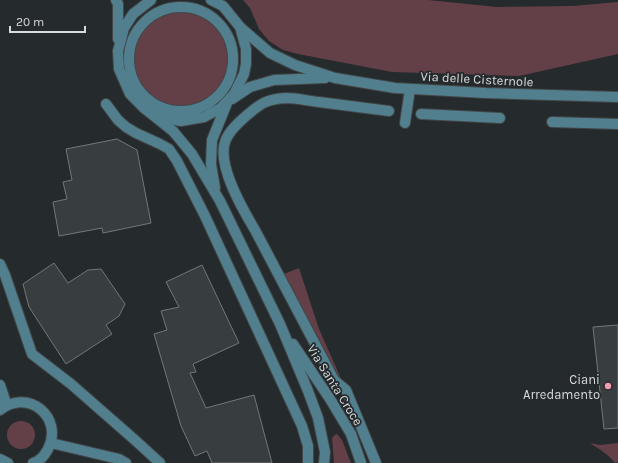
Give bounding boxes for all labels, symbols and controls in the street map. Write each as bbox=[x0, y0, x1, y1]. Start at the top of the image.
scale bar bbox=[10, 8, 85, 34]
text: 20 m bbox=[16, 15, 44, 29]
street label: Via delle Cisternole bbox=[420, 69, 534, 89]
street label: Via Santa Croce bbox=[304, 342, 366, 428]
place label: Ciani Arredamento bbox=[523, 372, 600, 402]
marker: Ciani Arredamento bbox=[603, 381, 613, 391]

